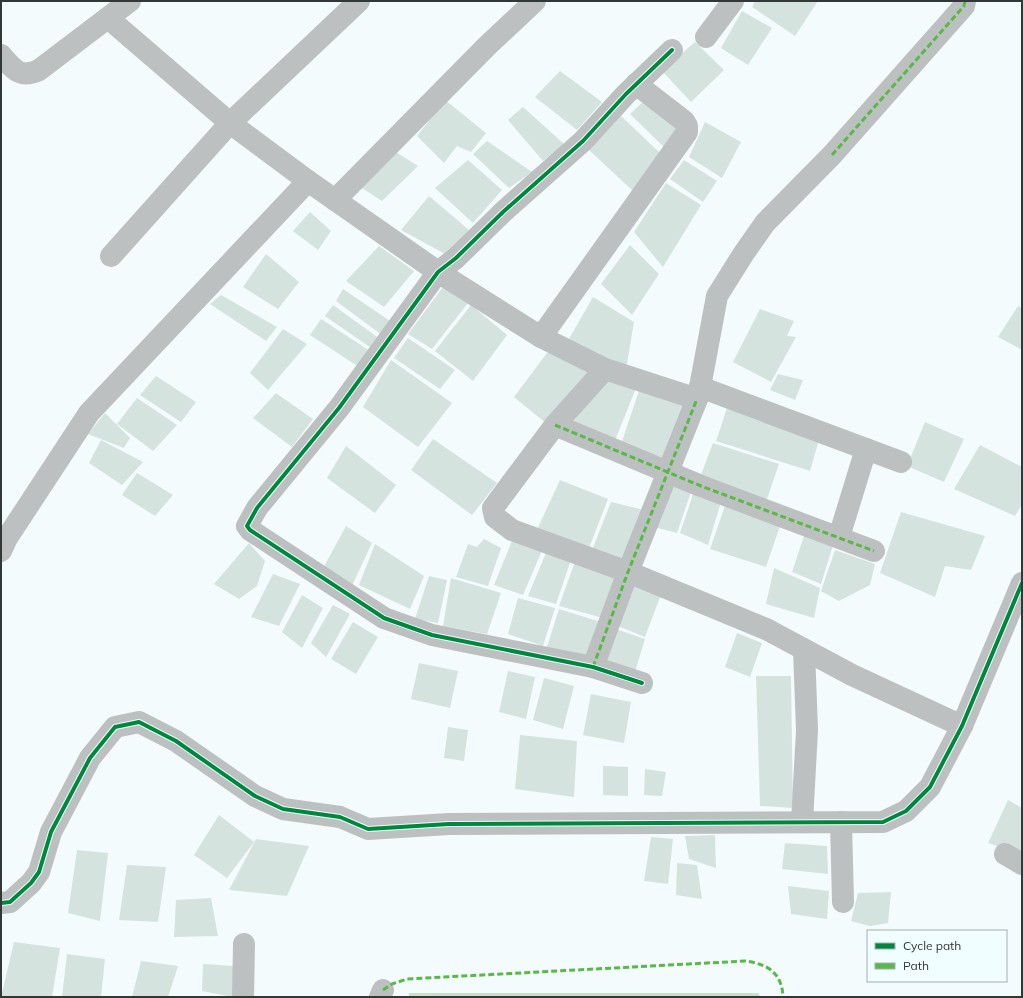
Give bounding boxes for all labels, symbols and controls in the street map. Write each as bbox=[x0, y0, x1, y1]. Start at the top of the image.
legend bbox=[867, 930, 1007, 982]
text: Cycle path bbox=[903, 938, 961, 953]
text: Path bbox=[903, 958, 929, 973]

